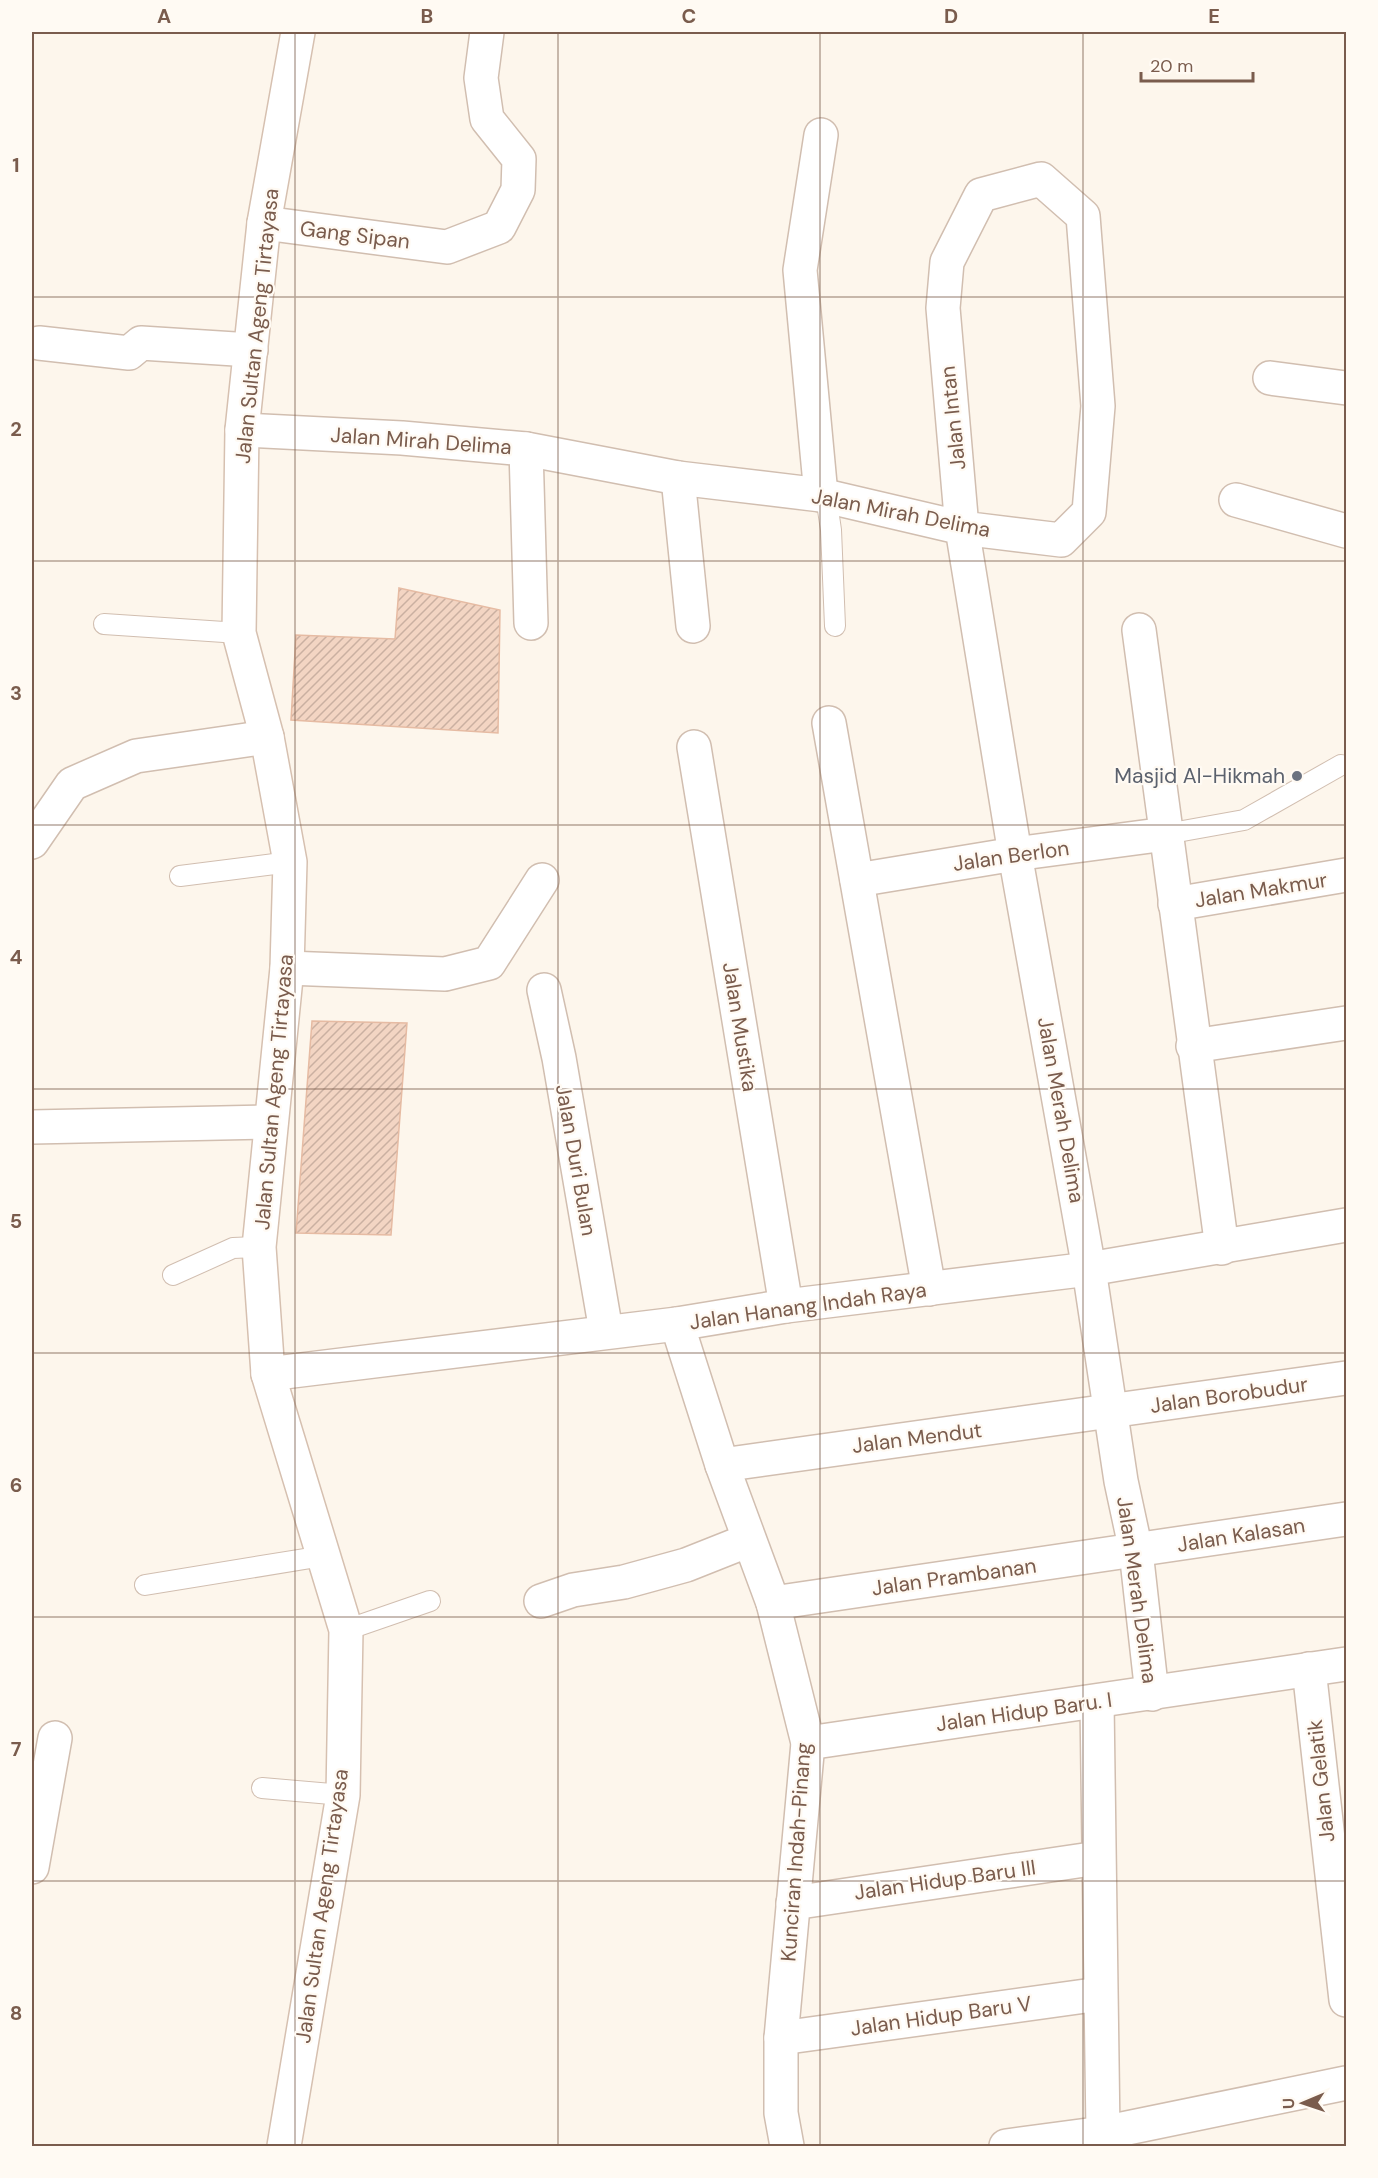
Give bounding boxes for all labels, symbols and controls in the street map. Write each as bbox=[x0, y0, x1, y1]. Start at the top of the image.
text: A bbox=[157, 3, 171, 29]
text: B bbox=[421, 3, 433, 29]
text: C bbox=[682, 3, 696, 29]
text: D bbox=[944, 3, 958, 29]
text: E bbox=[1208, 3, 1220, 29]
scale bar bbox=[1141, 45, 1254, 83]
text: 20 m bbox=[1150, 54, 1193, 78]
text: 1 bbox=[12, 152, 20, 178]
street label: Jalan Sultan Ageng Tirtayasa bbox=[229, 187, 285, 465]
street label: Gang Sipan bbox=[298, 214, 412, 256]
street label: Jalan Intan bbox=[934, 365, 972, 471]
text: 2 bbox=[10, 416, 22, 442]
street label: Jalan Mirah Delima bbox=[330, 421, 512, 461]
street label: Jalan Mirah Delima bbox=[809, 482, 993, 544]
text: 3 bbox=[10, 680, 22, 706]
place label: Masjid Al-Hikmah bbox=[1114, 762, 1285, 790]
marker: Masjid Al-Hikmah bbox=[1290, 769, 1304, 783]
street label: Jalan Berlon bbox=[951, 834, 1071, 878]
street label: Jalan Makmur bbox=[1193, 866, 1330, 914]
text: 4 bbox=[10, 944, 23, 970]
street label: Jalan Sultan Ageng Tirtayasa bbox=[248, 953, 300, 1231]
street label: Jalan Mustika bbox=[716, 960, 764, 1094]
street label: Jalan Merah Delima bbox=[1031, 1015, 1091, 1205]
street label: Jalan Duri Bulan bbox=[549, 1082, 603, 1238]
text: 5 bbox=[10, 1208, 22, 1234]
street label: Jalan Hanang Indah Raya bbox=[688, 1275, 928, 1337]
street label: Jalan Borobudur bbox=[1148, 1370, 1310, 1420]
street label: Jalan Mendut bbox=[850, 1416, 984, 1460]
text: 6 bbox=[10, 1472, 22, 1498]
street label: Jalan Merah Delima bbox=[1110, 1495, 1164, 1685]
street label: Jalan Kalasan bbox=[1175, 1511, 1307, 1559]
street label: Jalan Prambanan bbox=[870, 1552, 1038, 1602]
street label: Jalan Hidup Baru. I bbox=[934, 1686, 1114, 1738]
street label: Jalan Gelatik bbox=[1301, 1718, 1341, 1844]
text: 7 bbox=[11, 1736, 22, 1762]
street label: Kunciran Indah-Pinang bbox=[774, 1741, 818, 1962]
street label: Jalan Sultan Ageng Tirtayasa bbox=[289, 1767, 355, 2045]
street label: Jalan Hidup Baru III bbox=[852, 1853, 1038, 1907]
street label: Jalan Hidup Baru V bbox=[849, 1989, 1033, 2043]
text: 8 bbox=[10, 2000, 22, 2026]
north arrow bbox=[1273, 2073, 1333, 2133]
text: U bbox=[1278, 2098, 1299, 2109]

